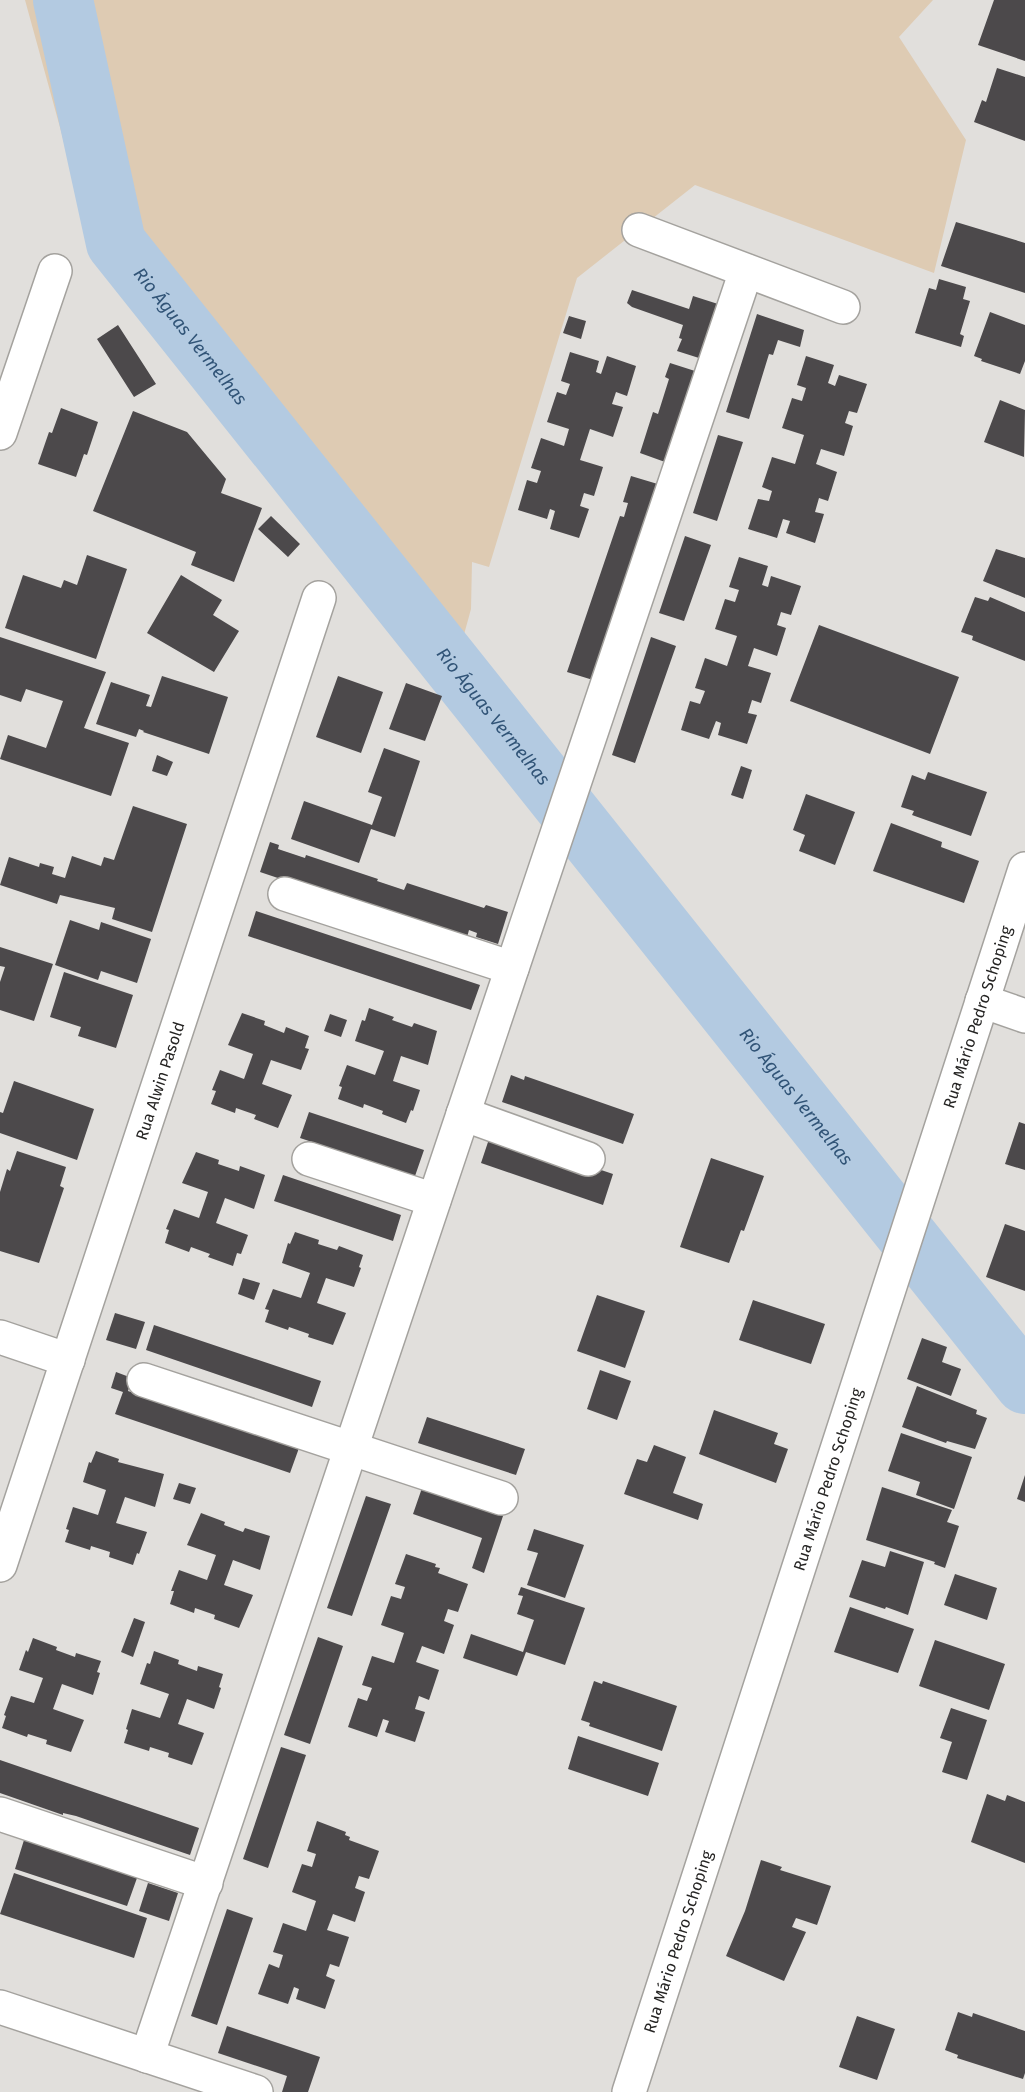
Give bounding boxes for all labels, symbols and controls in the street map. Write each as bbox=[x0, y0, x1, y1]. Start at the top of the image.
water label: Rio Águas Vermelhas bbox=[129, 263, 252, 409]
water label: Rio Águas Vermelhas bbox=[432, 643, 555, 790]
street label: Rua Mário Pedro Schoping bbox=[939, 923, 1016, 1111]
street label: Rua Alwin Pasold bbox=[132, 1019, 189, 1142]
water label: Rio Águas Vermelhas bbox=[735, 1023, 857, 1170]
street label: Rua Mário Pedro Schoping bbox=[789, 1385, 866, 1573]
street label: Rua Mário Pedro Schoping bbox=[640, 1848, 717, 2036]

